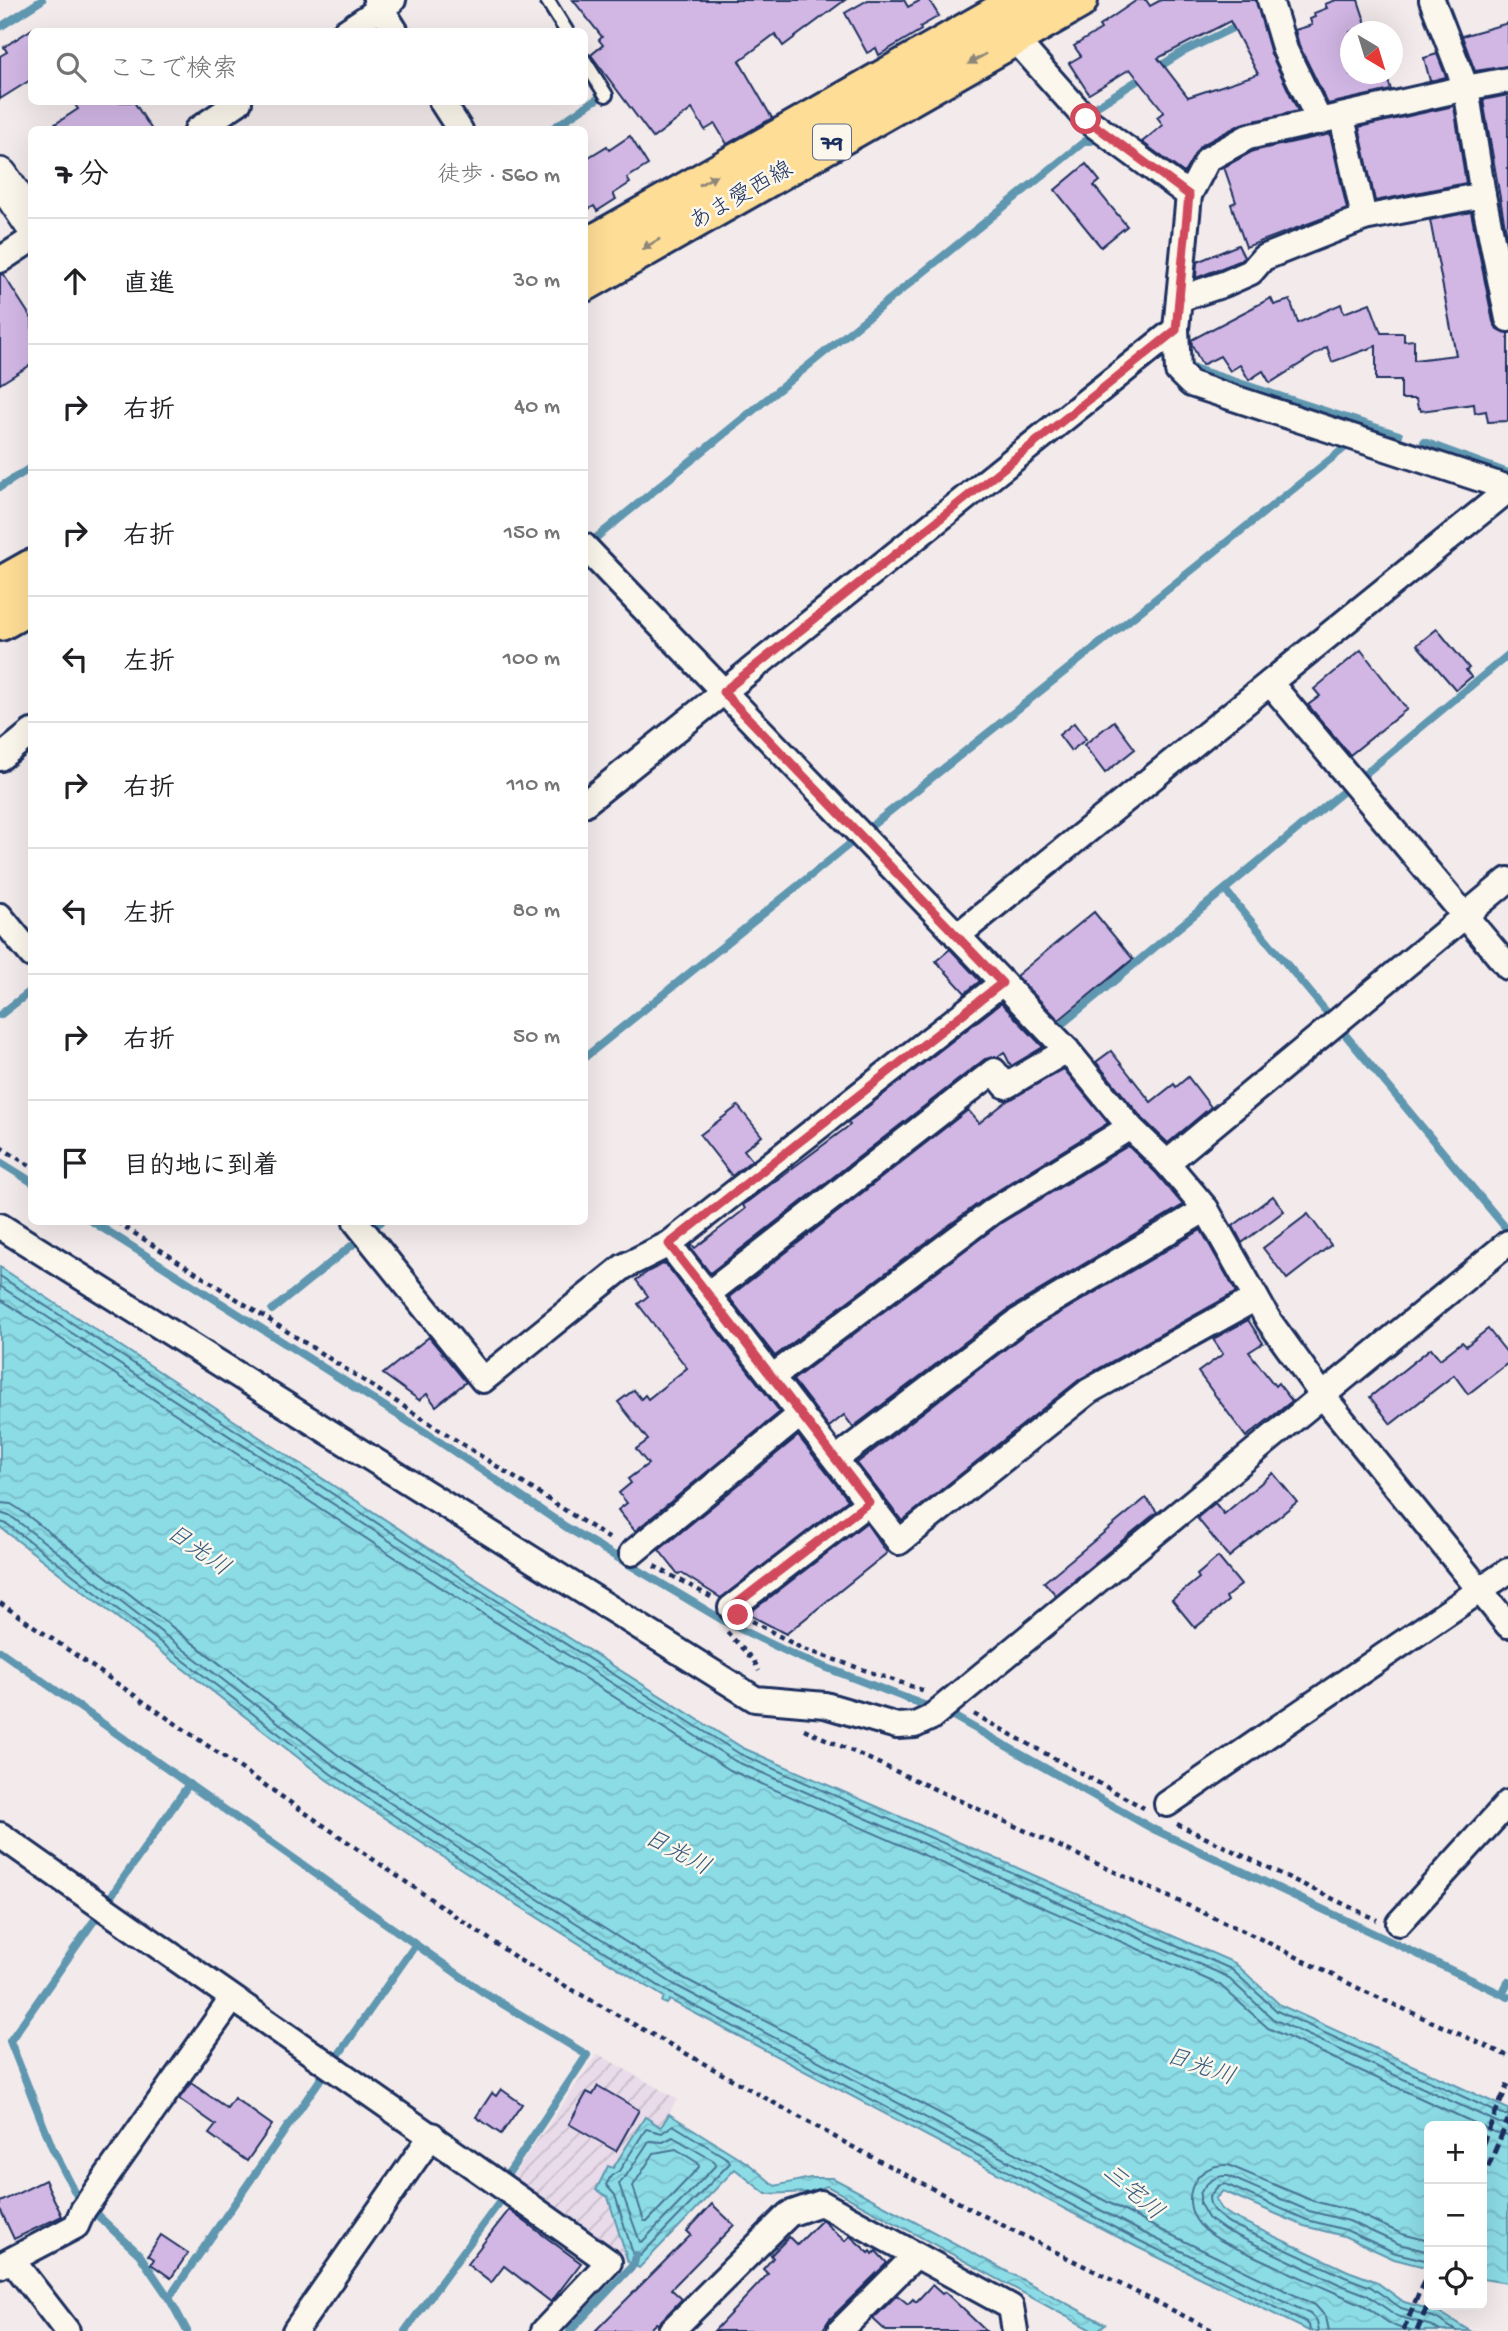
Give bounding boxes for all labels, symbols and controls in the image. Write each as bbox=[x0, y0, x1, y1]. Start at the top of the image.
north arrow bbox=[1340, 21, 1403, 84]
search box bbox=[28, 28, 588, 105]
icon: search bbox=[52, 48, 90, 86]
one-way arrow bbox=[967, 53, 986, 65]
text: ここで検索 bbox=[108, 56, 238, 87]
route start bbox=[1070, 103, 1101, 134]
road number: 79 bbox=[813, 124, 851, 160]
street label: あま愛西線 bbox=[685, 156, 798, 237]
text: 7 分 bbox=[56, 160, 109, 195]
text: 徒歩 · 560 m bbox=[437, 163, 560, 190]
one-way arrow bbox=[698, 174, 717, 186]
one-way arrow bbox=[642, 238, 661, 250]
icon: ahead bbox=[56, 262, 94, 300]
text: 30 m bbox=[513, 268, 560, 295]
text: 直進 bbox=[123, 271, 175, 302]
icon: right bbox=[56, 388, 94, 426]
text: 40 m bbox=[514, 394, 560, 421]
text: 右折 bbox=[123, 397, 175, 428]
icon: right bbox=[56, 514, 94, 552]
text: 150 m bbox=[504, 520, 560, 547]
text: 右折 bbox=[123, 523, 175, 554]
icon: left bbox=[56, 640, 94, 678]
text: 100 m bbox=[503, 646, 560, 673]
text: 左折 bbox=[123, 649, 175, 680]
icon: right bbox=[56, 766, 94, 804]
text: 110 m bbox=[507, 772, 560, 799]
text: 右折 bbox=[123, 775, 175, 806]
icon: left bbox=[56, 892, 94, 930]
text: 80 m bbox=[513, 898, 560, 925]
text: 左折 bbox=[123, 901, 175, 932]
icon: right bbox=[56, 1018, 94, 1056]
text: 50 m bbox=[513, 1024, 560, 1051]
text: 右折 bbox=[123, 1027, 175, 1058]
icon: arrive bbox=[56, 1144, 94, 1182]
text: 目的地に到着 bbox=[123, 1153, 279, 1184]
water label: 日光川 bbox=[159, 1519, 235, 1584]
route end bbox=[722, 1599, 753, 1630]
water label: 日光川 bbox=[638, 1824, 715, 1884]
water label: 日光川 bbox=[1161, 2043, 1239, 2094]
map controls bbox=[1424, 2121, 1487, 2310]
button: + bbox=[1424, 2121, 1487, 2184]
water label: 三宅川 bbox=[1095, 2159, 1168, 2228]
button: − bbox=[1424, 2184, 1487, 2247]
button: locate bbox=[1424, 2247, 1487, 2310]

